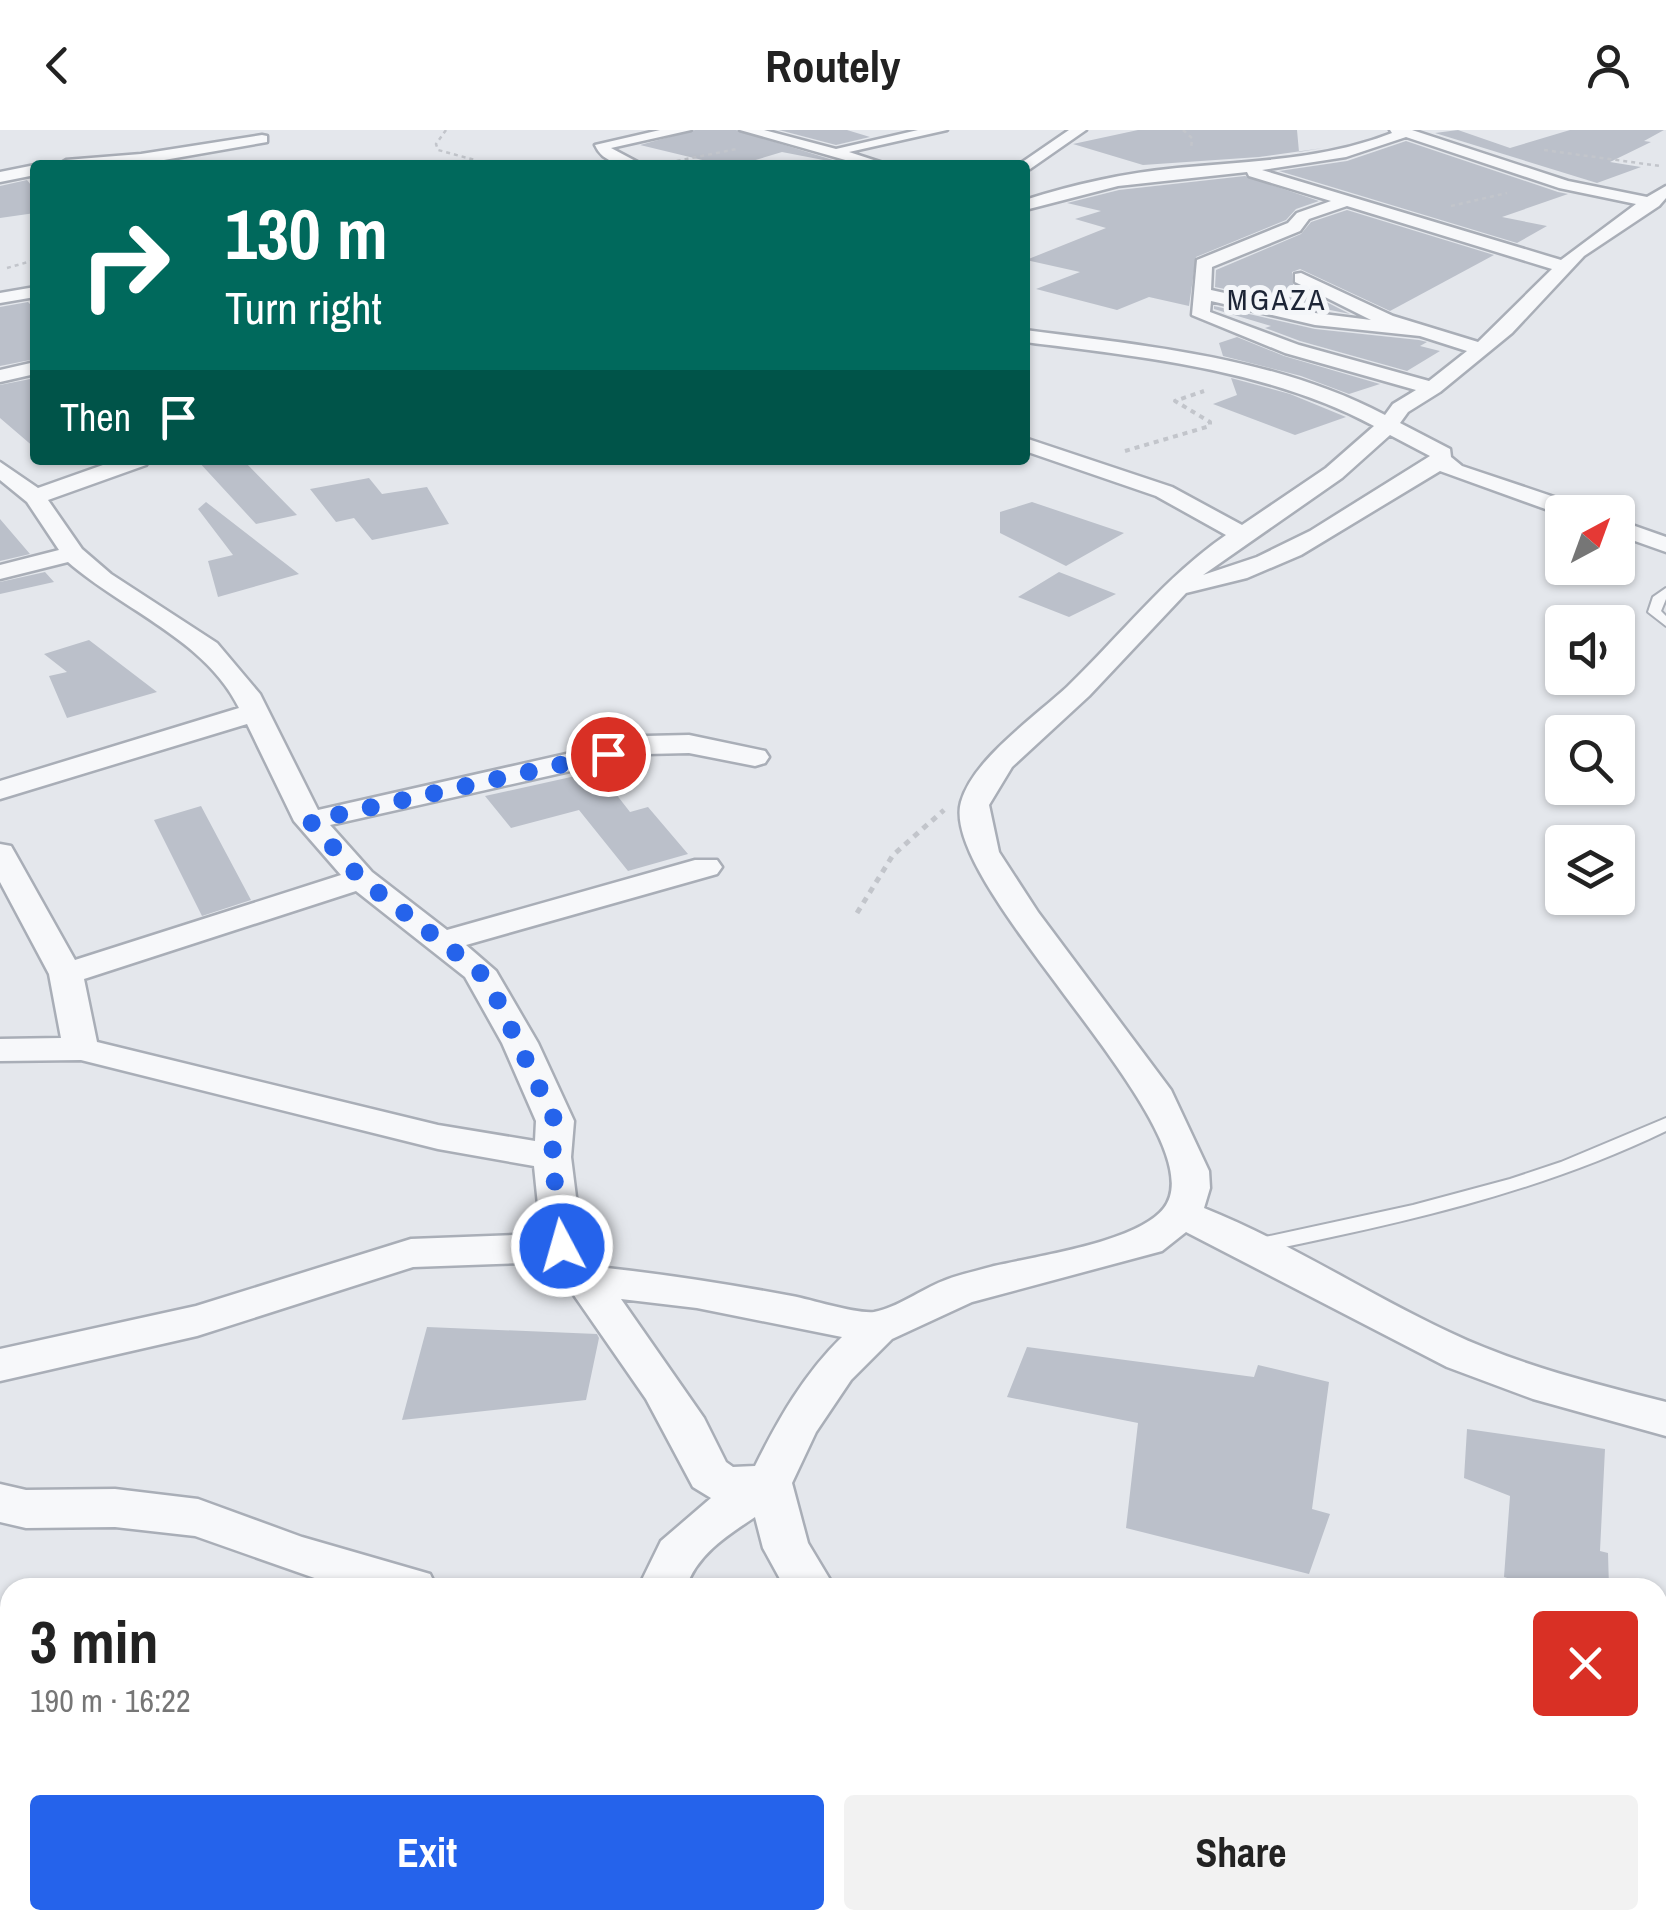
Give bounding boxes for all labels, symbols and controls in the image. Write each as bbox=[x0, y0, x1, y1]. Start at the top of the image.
text: Routely bbox=[765, 35, 901, 96]
icon: back bbox=[30, 38, 85, 93]
icon: person bbox=[1581, 38, 1636, 93]
text: 130 m bbox=[225, 187, 388, 281]
icon: right bbox=[60, 200, 190, 330]
text: Turn right bbox=[225, 277, 382, 338]
district label: MGAZA bbox=[1227, 279, 1327, 319]
icon: arrive bbox=[151, 390, 206, 445]
text: Then bbox=[60, 392, 131, 443]
north arrow bbox=[1545, 495, 1635, 585]
map controls bbox=[1545, 495, 1635, 915]
button: sound bbox=[1545, 605, 1635, 695]
pin bbox=[566, 712, 651, 797]
button: search bbox=[1545, 715, 1635, 805]
icon: arrive bbox=[581, 727, 636, 782]
button: layers bbox=[1545, 825, 1635, 915]
position arrow bbox=[510, 1194, 614, 1298]
text: 3 min bbox=[30, 1601, 159, 1682]
button: close bbox=[1533, 1611, 1638, 1716]
text: 190 m · 16:22 bbox=[30, 1679, 190, 1722]
button: Exit bbox=[30, 1795, 824, 1910]
button: Share bbox=[844, 1795, 1638, 1910]

